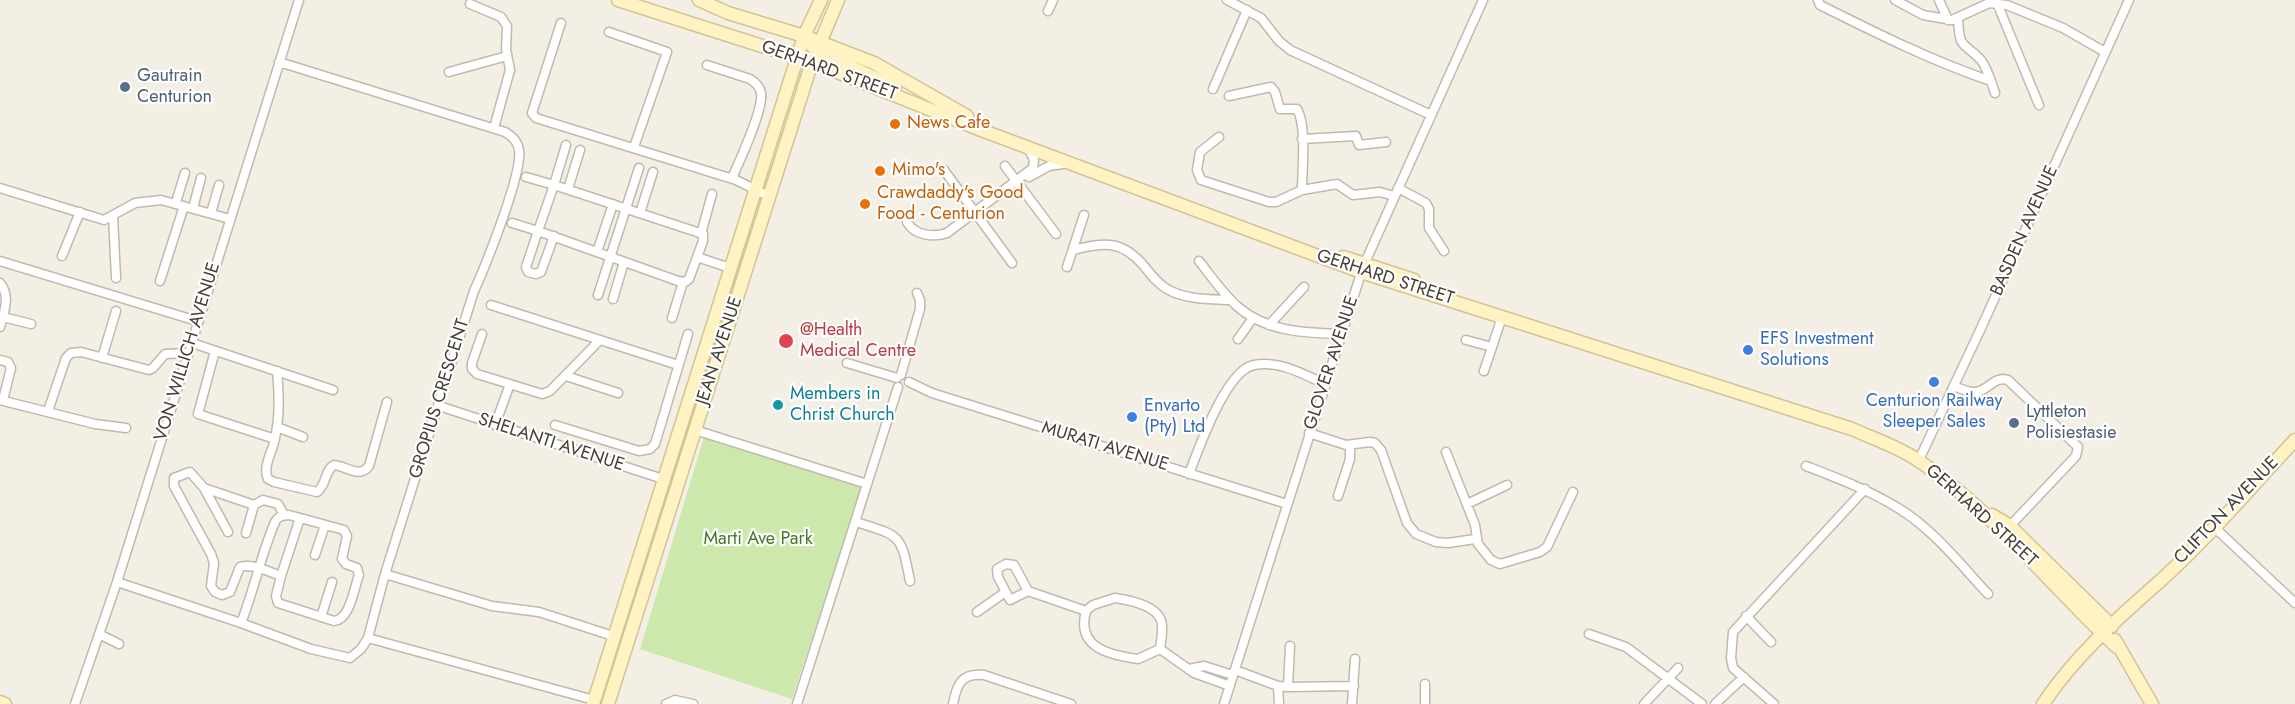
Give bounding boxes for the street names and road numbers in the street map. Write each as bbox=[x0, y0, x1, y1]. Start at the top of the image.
street label: GERHARD STREET bbox=[758, 36, 900, 106]
street label: BASDEN AVENUE bbox=[1987, 163, 2063, 299]
street label: GERHARD STREET bbox=[1314, 246, 1456, 310]
street label: VON WILLICH AVENUE bbox=[151, 260, 225, 444]
street label: GLOVER AVENUE bbox=[1300, 293, 1364, 433]
street label: JEAN AVENUE bbox=[692, 294, 748, 408]
street label: GROPIUS CRESCENT bbox=[405, 317, 475, 481]
street label: SHELANTI AVENUE bbox=[475, 409, 627, 477]
street label: MURATI AVENUE bbox=[1039, 417, 1171, 477]
street label: CLIFTON AVENUE bbox=[2170, 453, 2284, 569]
street label: GERHARD STREET bbox=[1921, 460, 2041, 572]

